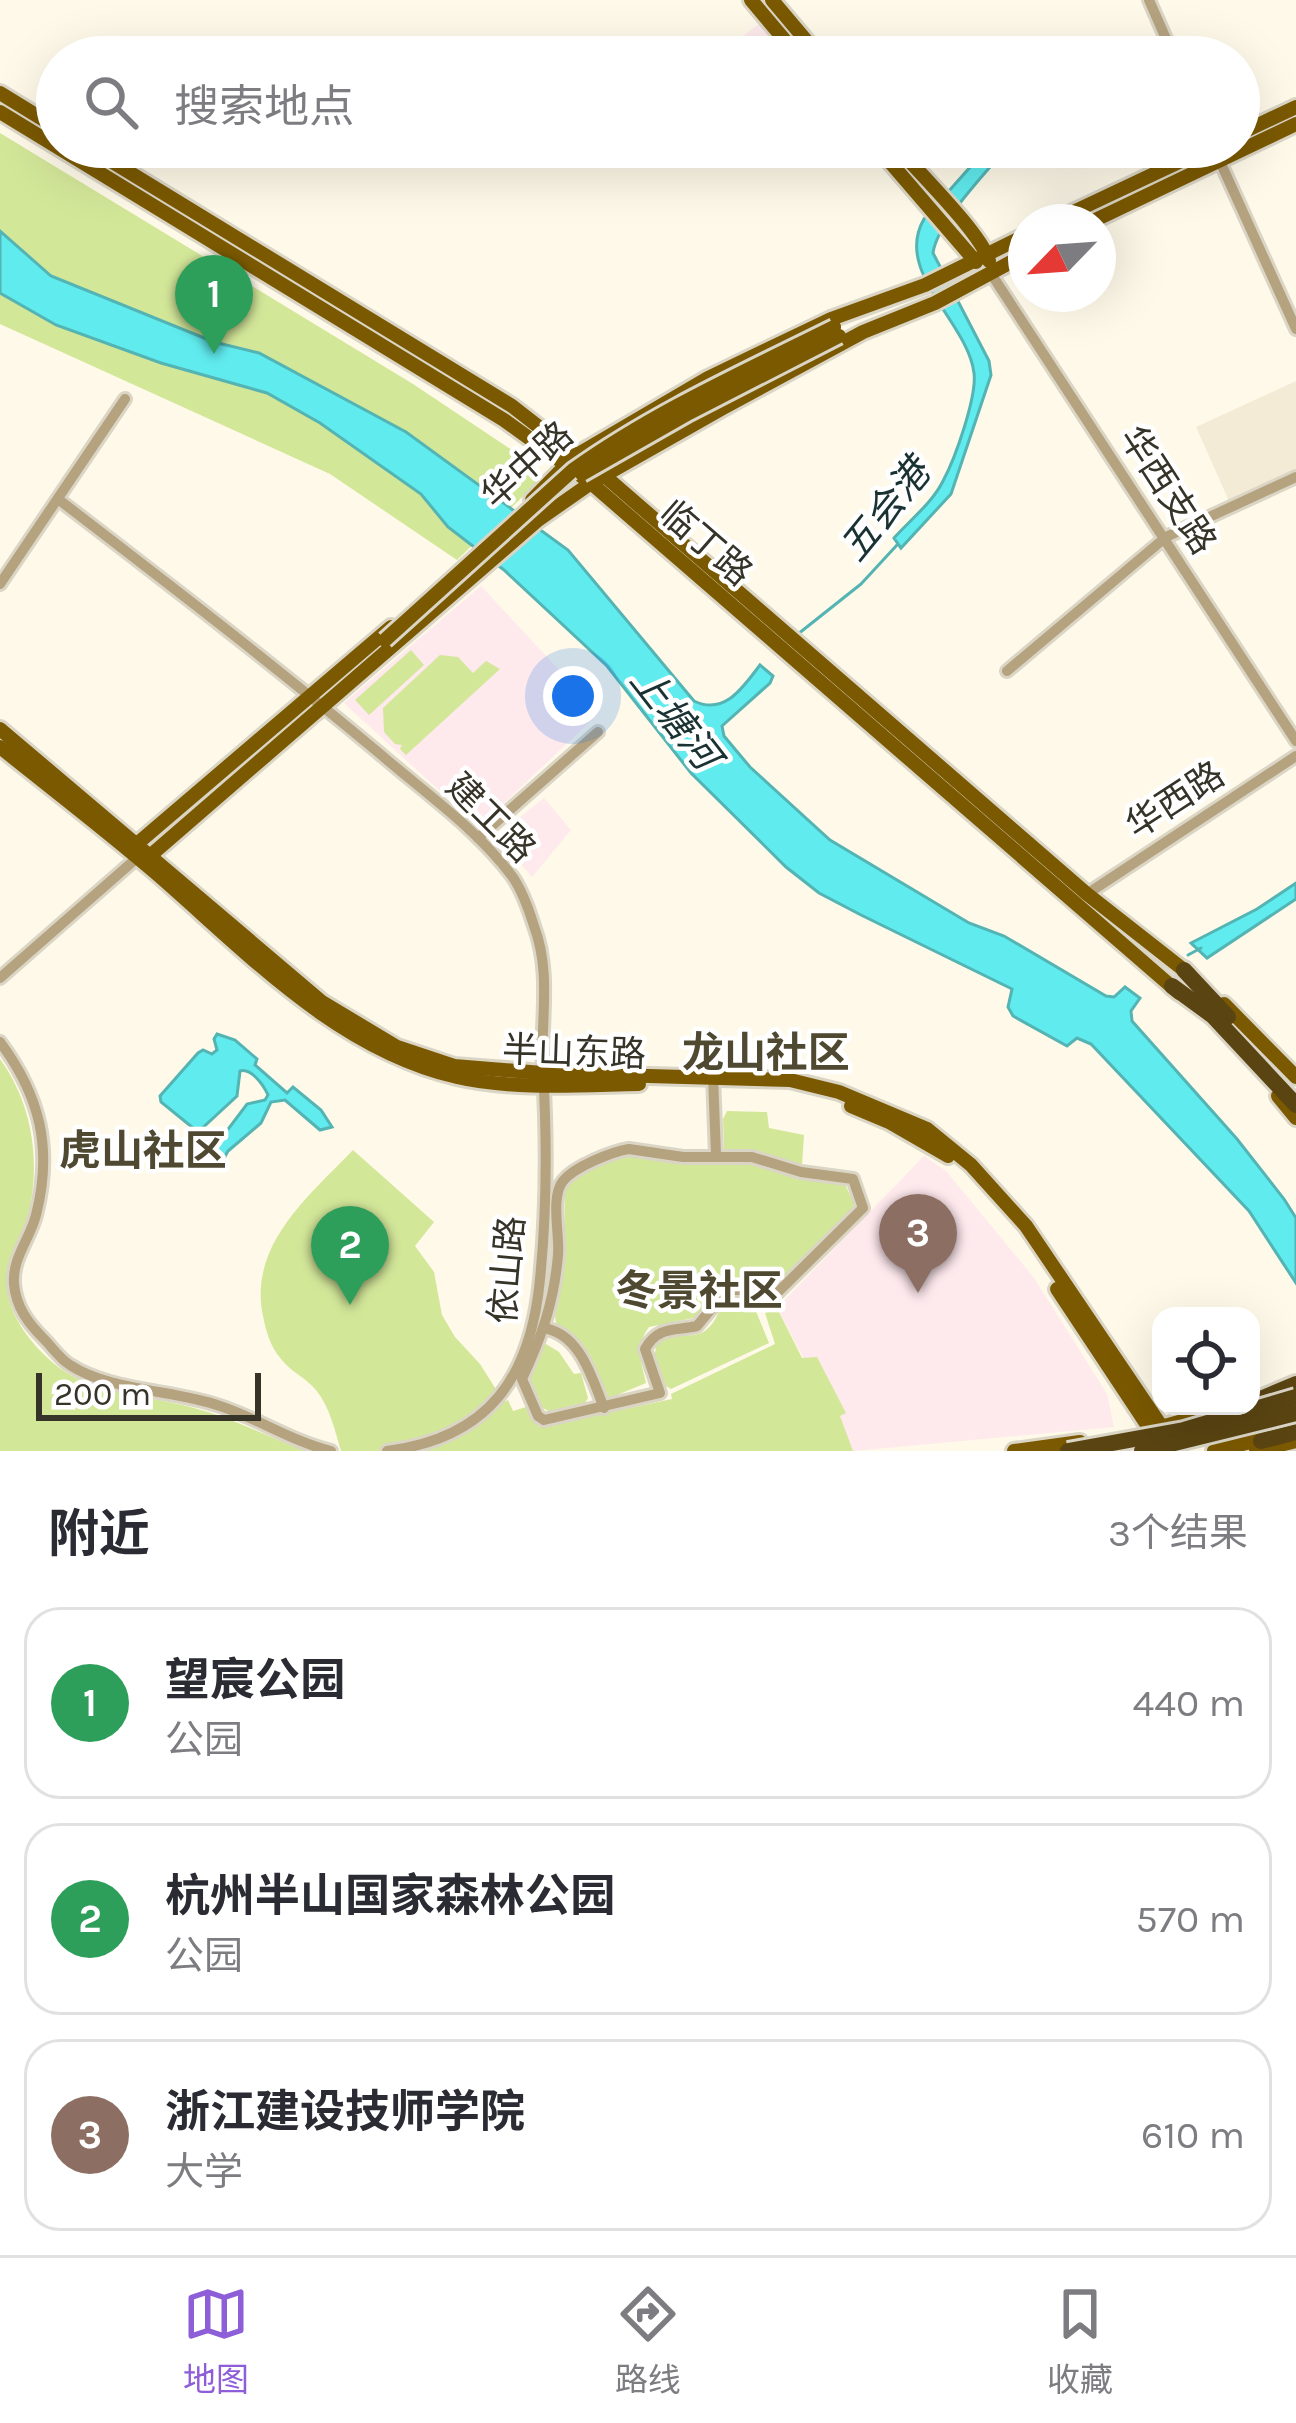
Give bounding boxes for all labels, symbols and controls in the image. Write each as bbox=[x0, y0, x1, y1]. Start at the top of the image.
search box bbox=[36, 36, 1260, 168]
icon: search bbox=[78, 69, 144, 135]
text: 搜索地点 bbox=[174, 81, 354, 133]
north arrow bbox=[1008, 204, 1116, 312]
pin: 1 bbox=[175, 255, 253, 354]
street label: 华中路 bbox=[473, 413, 581, 517]
street label: 华西支路 bbox=[1111, 418, 1225, 562]
water label: 五会港 bbox=[830, 446, 943, 570]
street label: 临丁路 bbox=[651, 492, 761, 594]
water label: 上塘河 bbox=[621, 658, 733, 784]
your location bbox=[543, 666, 603, 726]
street label: 华西路 bbox=[1118, 753, 1232, 847]
street label: 建工路 bbox=[438, 765, 544, 871]
street label: 半山东路 bbox=[501, 1028, 647, 1076]
district label: 龙山社区 bbox=[682, 1028, 850, 1078]
district label: 虎山社区 bbox=[59, 1126, 227, 1176]
pin: 3 bbox=[879, 1194, 957, 1293]
pin: 2 bbox=[311, 1206, 389, 1305]
street label: 依山路 bbox=[481, 1214, 533, 1326]
district label: 冬景社区 bbox=[615, 1266, 783, 1316]
map controls bbox=[1152, 1307, 1260, 1415]
button: locate bbox=[1152, 1307, 1260, 1415]
scale bar bbox=[36, 1367, 261, 1420]
text: 200 m bbox=[54, 1375, 151, 1413]
text: 附近 bbox=[48, 1504, 150, 1564]
text: 3个结果 bbox=[1108, 1510, 1248, 1556]
text: 望宸公园 bbox=[165, 1654, 345, 1706]
text: 1 bbox=[83, 1680, 97, 1726]
text: 440 m bbox=[1133, 1680, 1245, 1726]
text: 公园 bbox=[165, 1717, 243, 1763]
text: 杭州半山国家森林公园 bbox=[165, 1870, 615, 1922]
text: 2 bbox=[78, 1896, 102, 1942]
text: 570 m bbox=[1136, 1896, 1245, 1942]
text: 公园 bbox=[165, 1933, 243, 1979]
text: 浙江建设技师学院 bbox=[165, 2086, 525, 2138]
text: 3 bbox=[78, 2112, 102, 2158]
text: 610 m bbox=[1141, 2112, 1245, 2158]
text: 大学 bbox=[165, 2149, 243, 2195]
tab: 地图 bbox=[183, 2281, 249, 2401]
tab: 路线 bbox=[615, 2281, 681, 2401]
tab: 收藏 bbox=[1047, 2281, 1113, 2401]

